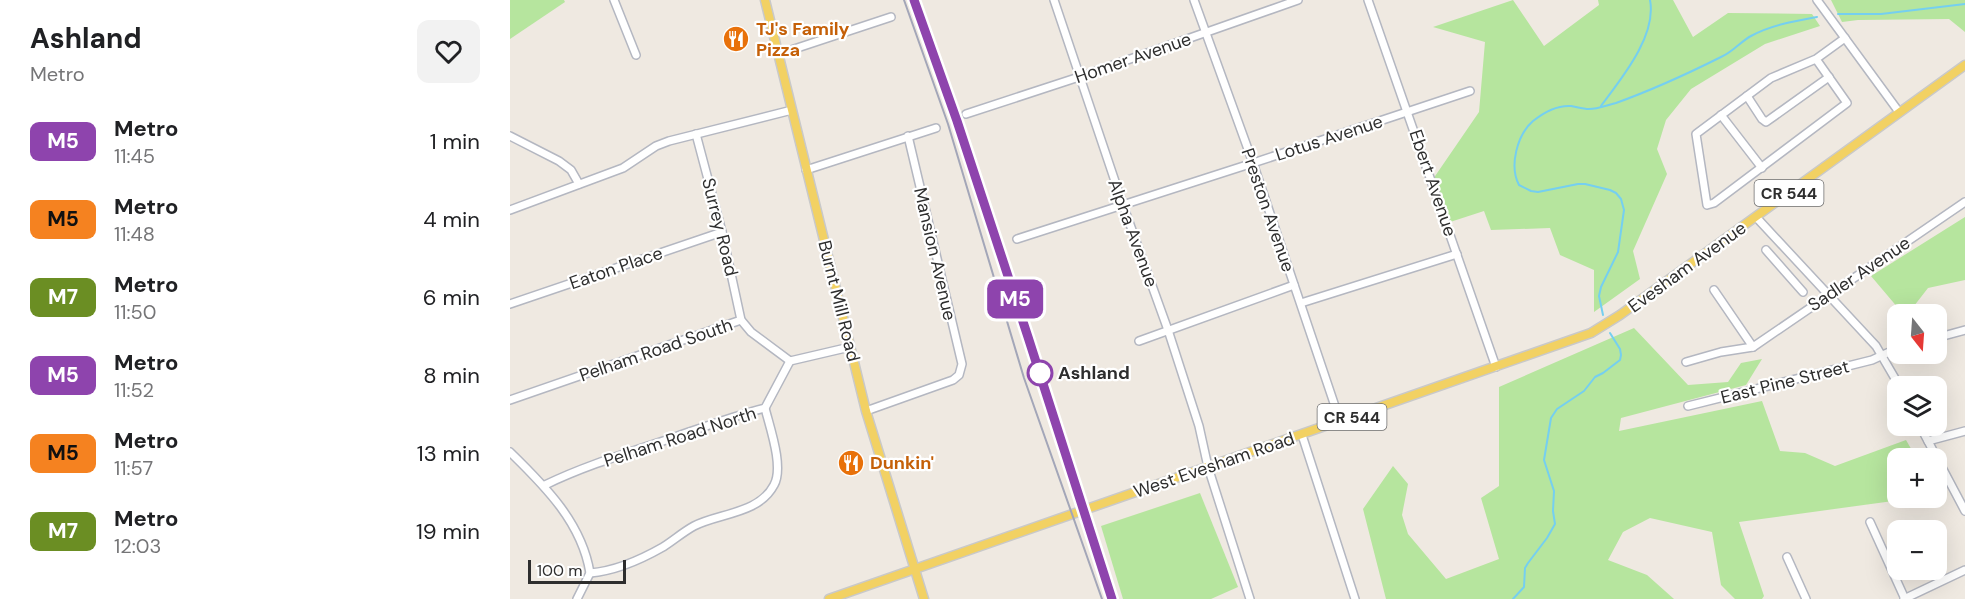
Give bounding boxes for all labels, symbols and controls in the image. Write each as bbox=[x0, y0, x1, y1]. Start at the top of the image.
place label: TJ's Family Pizza bbox=[756, 17, 850, 62]
text: Ashland bbox=[30, 20, 142, 57]
button: heart bbox=[417, 20, 480, 83]
restaurant icon: TJ's Family Pizza bbox=[721, 24, 751, 54]
street label: Homer Avenue bbox=[1072, 27, 1194, 89]
text: Metro bbox=[30, 61, 85, 87]
street label: Lotus Avenue bbox=[1272, 109, 1386, 167]
text: Metro bbox=[114, 114, 178, 143]
street label: Ebert Avenue bbox=[1404, 126, 1462, 240]
text: M5 bbox=[47, 127, 79, 155]
text: 1 min bbox=[430, 127, 480, 156]
text: 11:45 bbox=[114, 143, 155, 169]
street label: Preston Avenue bbox=[1236, 145, 1300, 275]
street label: Surrey Road bbox=[696, 175, 744, 279]
street label: Alpha Avenue bbox=[1102, 176, 1164, 290]
road number: CR 544 bbox=[1754, 180, 1824, 206]
street label: Mansion Avenue bbox=[908, 185, 962, 323]
text: Metro bbox=[114, 192, 178, 221]
text: M5 bbox=[47, 205, 79, 233]
text: 4 min bbox=[423, 205, 480, 234]
street label: Evesham Avenue bbox=[1623, 216, 1751, 318]
text: 11:48 bbox=[114, 221, 155, 247]
street label: Sadler Avenue bbox=[1803, 231, 1915, 317]
street label: Burnt Mill Road bbox=[812, 238, 866, 364]
street label: Eaton Place bbox=[566, 241, 666, 295]
text: Metro bbox=[114, 270, 178, 299]
line badge: M5 bbox=[988, 280, 1042, 318]
text: M7 bbox=[48, 283, 78, 311]
text: 6 min bbox=[423, 283, 480, 312]
text: M5 bbox=[999, 285, 1031, 313]
text: 11:50 bbox=[114, 299, 156, 325]
north arrow bbox=[1887, 304, 1947, 364]
map controls bbox=[1887, 304, 1947, 580]
street label: Pelham Road South bbox=[576, 313, 736, 387]
text: Metro bbox=[114, 348, 178, 377]
street label: East Pine Street bbox=[1718, 354, 1852, 410]
marker: Ashland bbox=[1027, 360, 1053, 386]
text: M5 bbox=[47, 361, 79, 389]
text: 8 min bbox=[423, 361, 480, 390]
place label: Ashland bbox=[1058, 361, 1130, 385]
button: layers bbox=[1887, 376, 1947, 436]
text: 11:52 bbox=[114, 377, 154, 403]
street label: Pelham Road North bbox=[601, 401, 759, 473]
road number: CR 544 bbox=[1318, 404, 1386, 430]
text: Metro bbox=[114, 426, 178, 455]
street label: West Evesham Road bbox=[1130, 426, 1298, 504]
text: M5 bbox=[47, 439, 79, 467]
text: 13 min bbox=[417, 439, 480, 468]
restaurant icon: Dunkin' bbox=[836, 448, 866, 478]
button: + bbox=[1887, 448, 1947, 508]
place label: Dunkin' bbox=[870, 451, 934, 475]
text: 11:57 bbox=[114, 455, 153, 481]
text: Metro bbox=[114, 504, 178, 533]
text: M7 bbox=[48, 517, 78, 545]
text: 19 min bbox=[416, 517, 480, 546]
button: − bbox=[1887, 520, 1947, 580]
text: 12:03 bbox=[114, 533, 161, 559]
scale bar bbox=[528, 557, 626, 584]
text: 100 m bbox=[537, 560, 582, 581]

